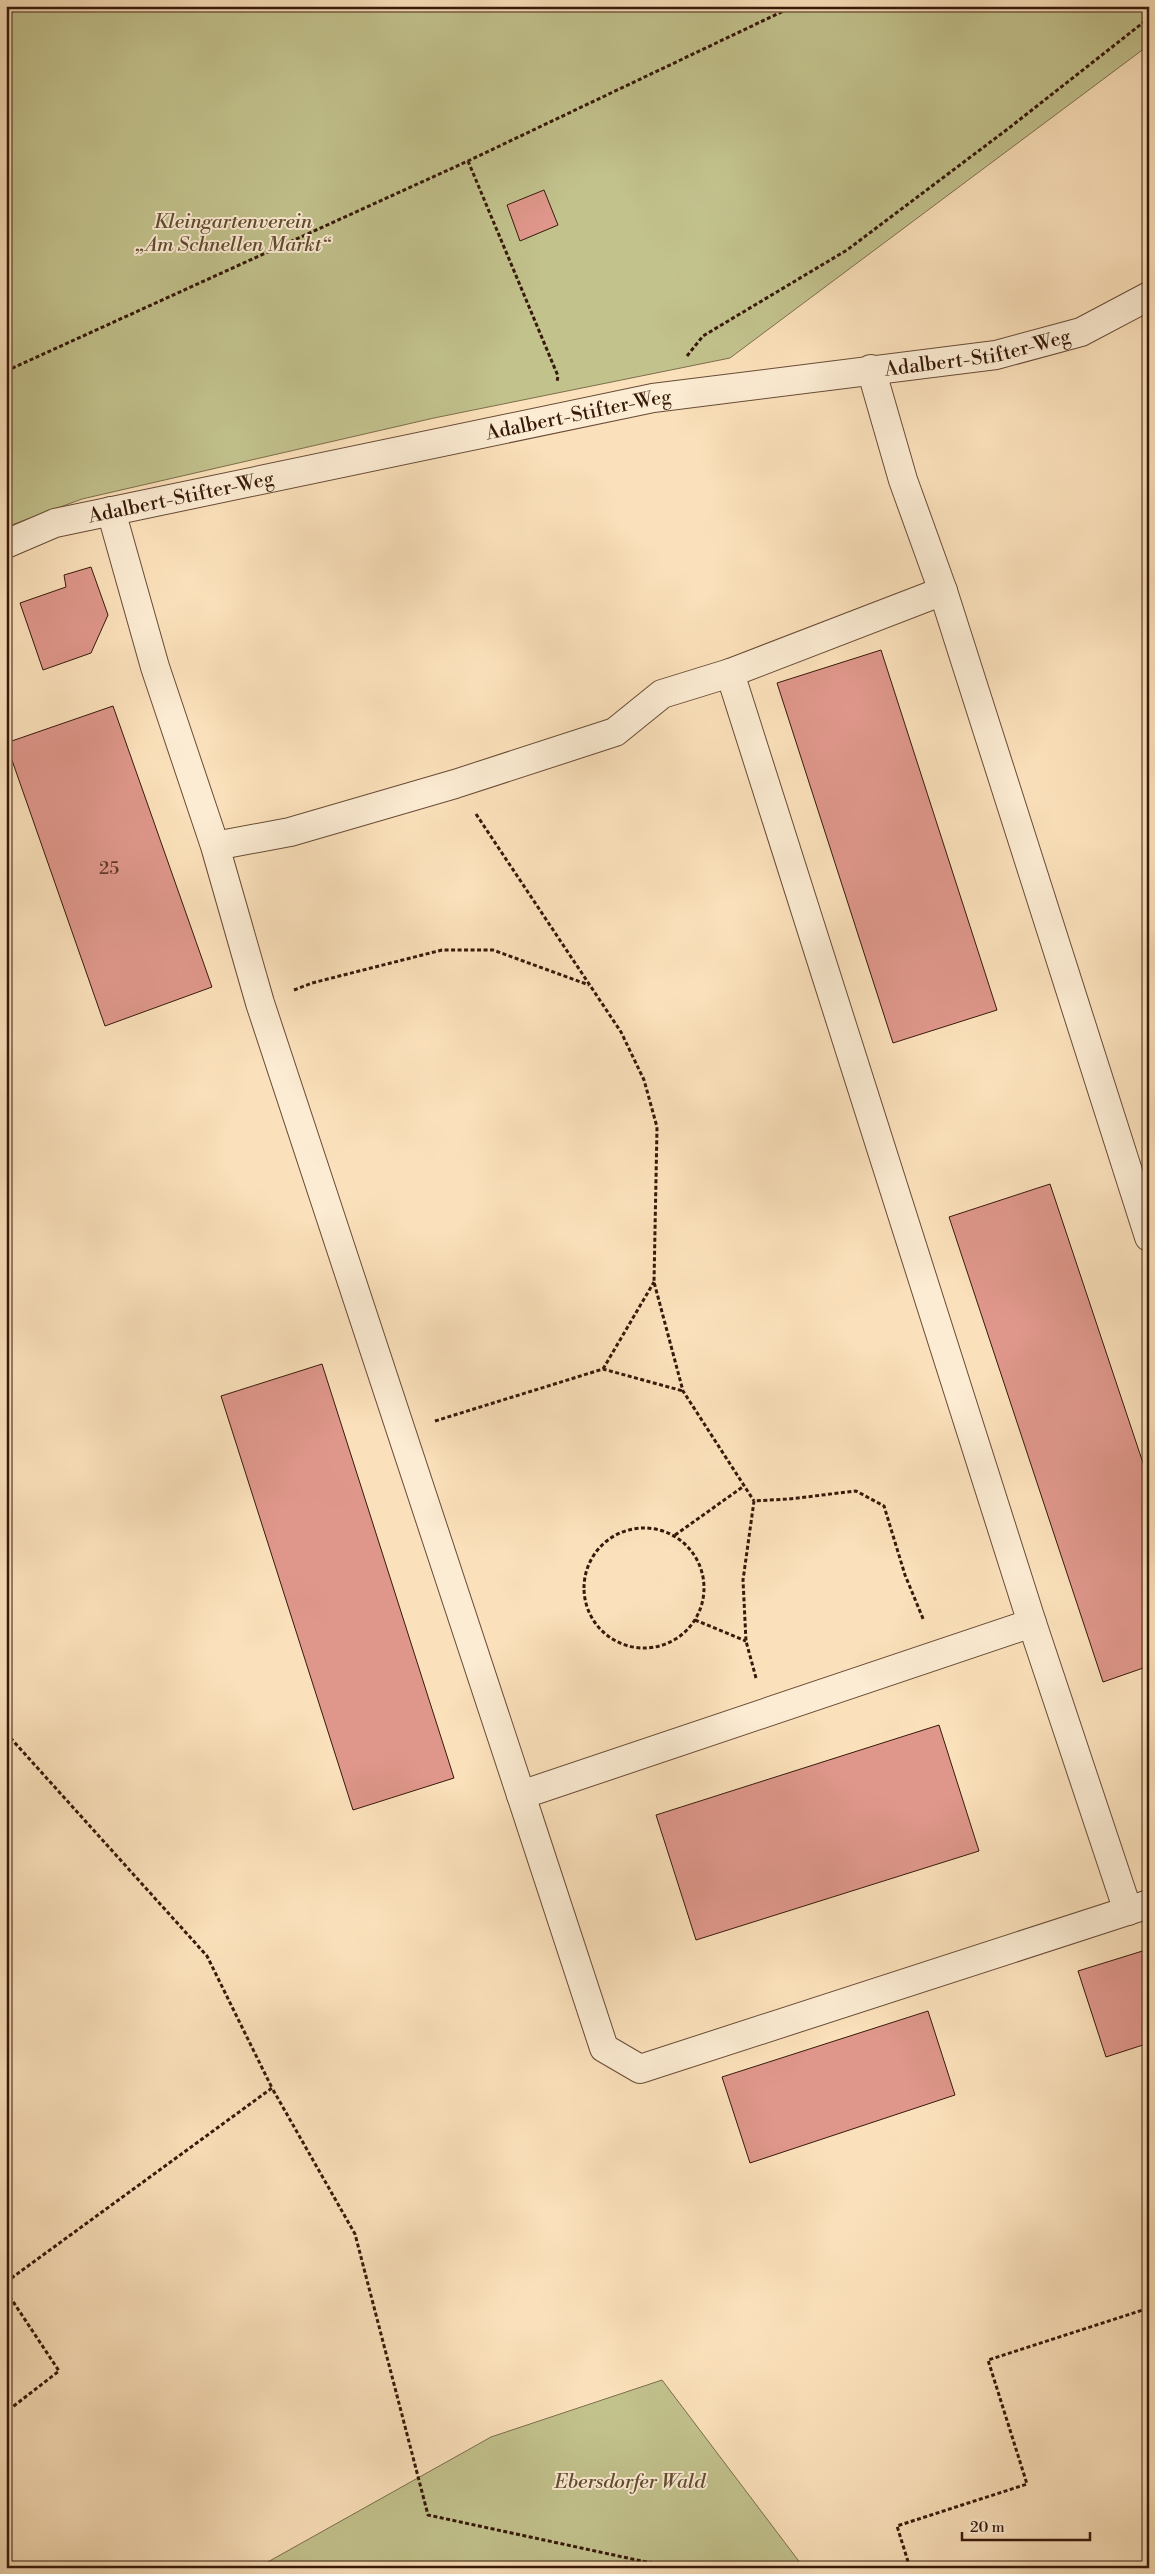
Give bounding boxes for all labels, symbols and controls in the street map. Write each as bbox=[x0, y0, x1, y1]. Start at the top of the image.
park label: Kleingartenverein „Am Schnellen Markt“ bbox=[136, 210, 331, 258]
street label: Adalbert-Stifter-Weg bbox=[882, 324, 1074, 383]
street label: Adalbert-Stifter-Weg bbox=[483, 385, 674, 447]
street label: Adalbert-Stifter-Weg bbox=[85, 466, 277, 530]
house number: 25 bbox=[99, 857, 119, 880]
park label: Ebersdorfer Wald bbox=[554, 2470, 706, 2495]
scale bar bbox=[962, 2509, 1090, 2541]
text: 20 m bbox=[970, 2518, 1005, 2537]

